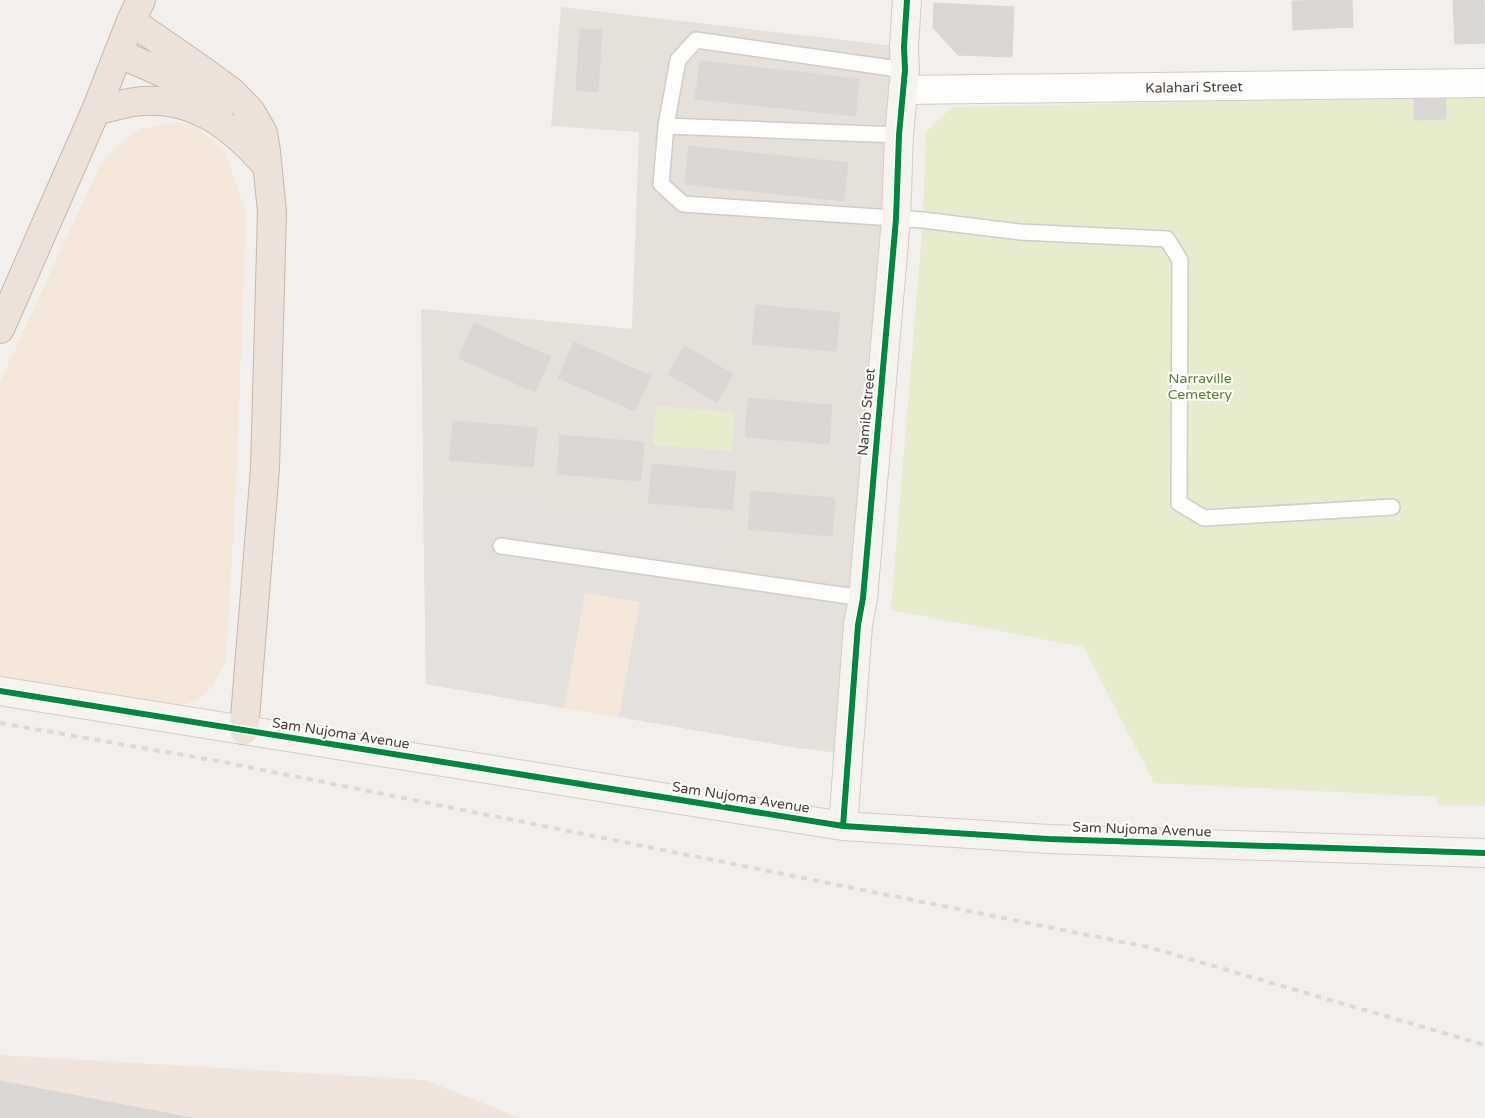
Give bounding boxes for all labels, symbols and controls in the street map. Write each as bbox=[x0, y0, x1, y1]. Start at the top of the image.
street label: Kalahari Street bbox=[1145, 78, 1244, 97]
street label: Namib Street bbox=[854, 367, 879, 457]
park label: Narraville Cemetery bbox=[1168, 370, 1233, 403]
street label: Sam Nujoma Avenue bbox=[271, 714, 411, 753]
street label: Sam Nujoma Avenue bbox=[671, 778, 811, 817]
street label: Sam Nujoma Avenue bbox=[1072, 819, 1212, 840]

